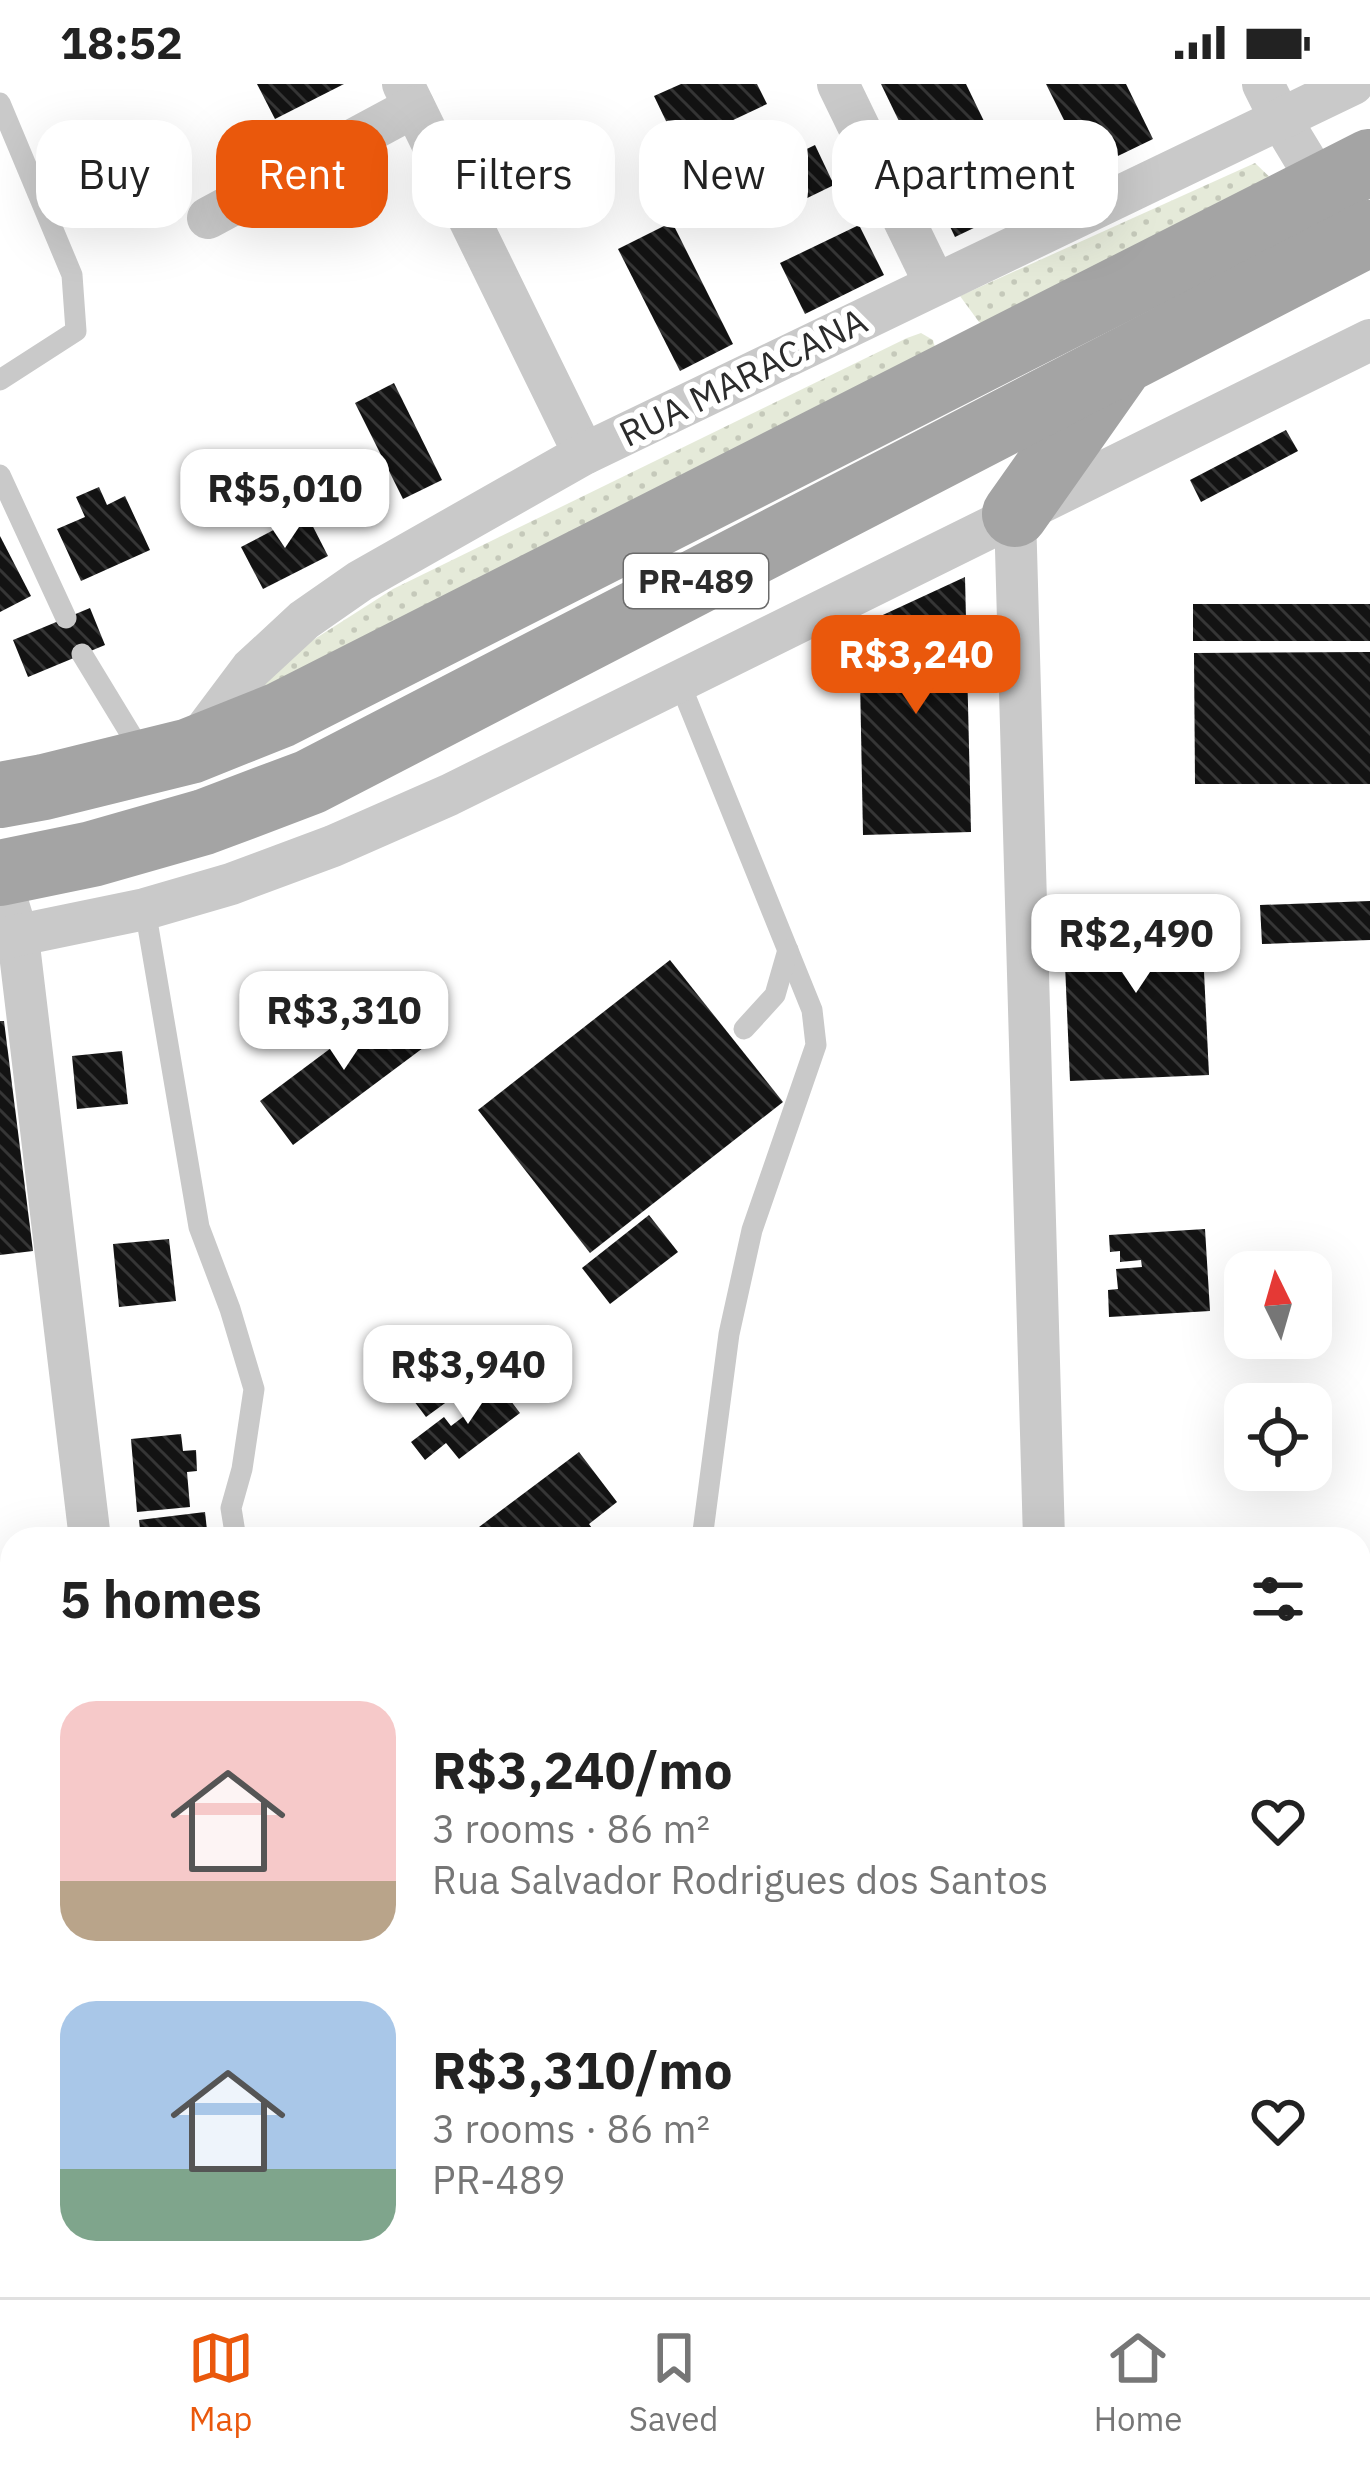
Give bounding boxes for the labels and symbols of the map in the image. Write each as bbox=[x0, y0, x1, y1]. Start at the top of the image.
street label: RUA MARACANA bbox=[611, 296, 874, 457]
pin: R$5,010 bbox=[174, 449, 396, 551]
road number: PR-489 bbox=[624, 554, 768, 608]
pin: R$3,240 bbox=[805, 615, 1027, 717]
pin: R$2,490 bbox=[1025, 894, 1247, 996]
pin: R$3,310 bbox=[233, 971, 455, 1073]
north arrow bbox=[1224, 1251, 1332, 1359]
pin: R$3,940 bbox=[357, 1325, 579, 1427]

